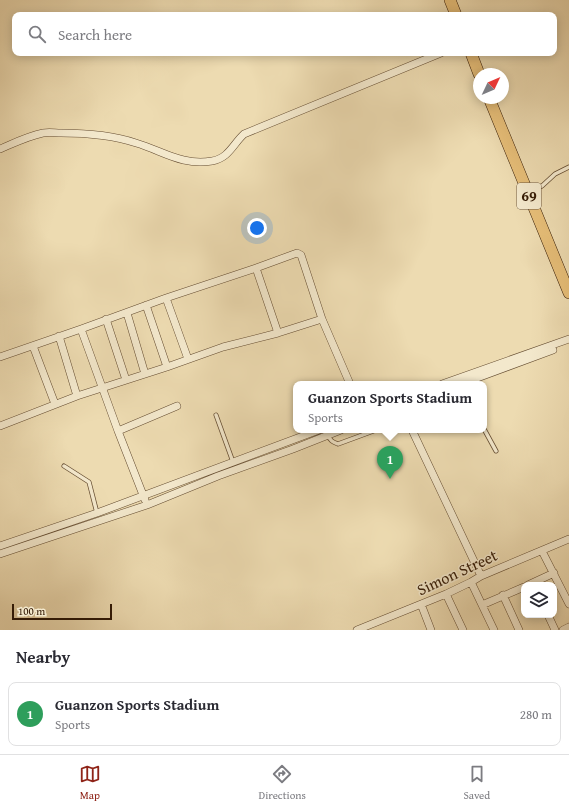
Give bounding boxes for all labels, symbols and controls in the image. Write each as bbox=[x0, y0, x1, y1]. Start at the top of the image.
search box bbox=[12, 12, 557, 56]
icon: search bbox=[26, 23, 48, 45]
text: Search here bbox=[58, 24, 132, 45]
north arrow bbox=[473, 68, 509, 104]
road number: 69 bbox=[517, 183, 541, 209]
your location bbox=[247, 218, 267, 238]
popup bbox=[293, 381, 487, 433]
text: Guanzon Sports Stadium bbox=[308, 387, 472, 408]
text: Sports bbox=[308, 408, 343, 427]
pin: 1 bbox=[377, 446, 403, 479]
street label: Simon Street bbox=[413, 543, 502, 601]
map controls bbox=[521, 582, 557, 618]
button: layers bbox=[521, 582, 557, 618]
scale bar bbox=[12, 602, 112, 621]
text: 100 m bbox=[18, 603, 45, 619]
text: Nearby bbox=[16, 644, 70, 669]
text: Guanzon Sports Stadium bbox=[55, 694, 219, 715]
text: 1 bbox=[27, 705, 33, 724]
text: 280 m bbox=[520, 705, 552, 724]
text: Sports bbox=[55, 715, 90, 734]
tab: Map bbox=[79, 763, 101, 803]
tab: Directions bbox=[259, 763, 306, 803]
tab: Saved bbox=[463, 763, 490, 803]

